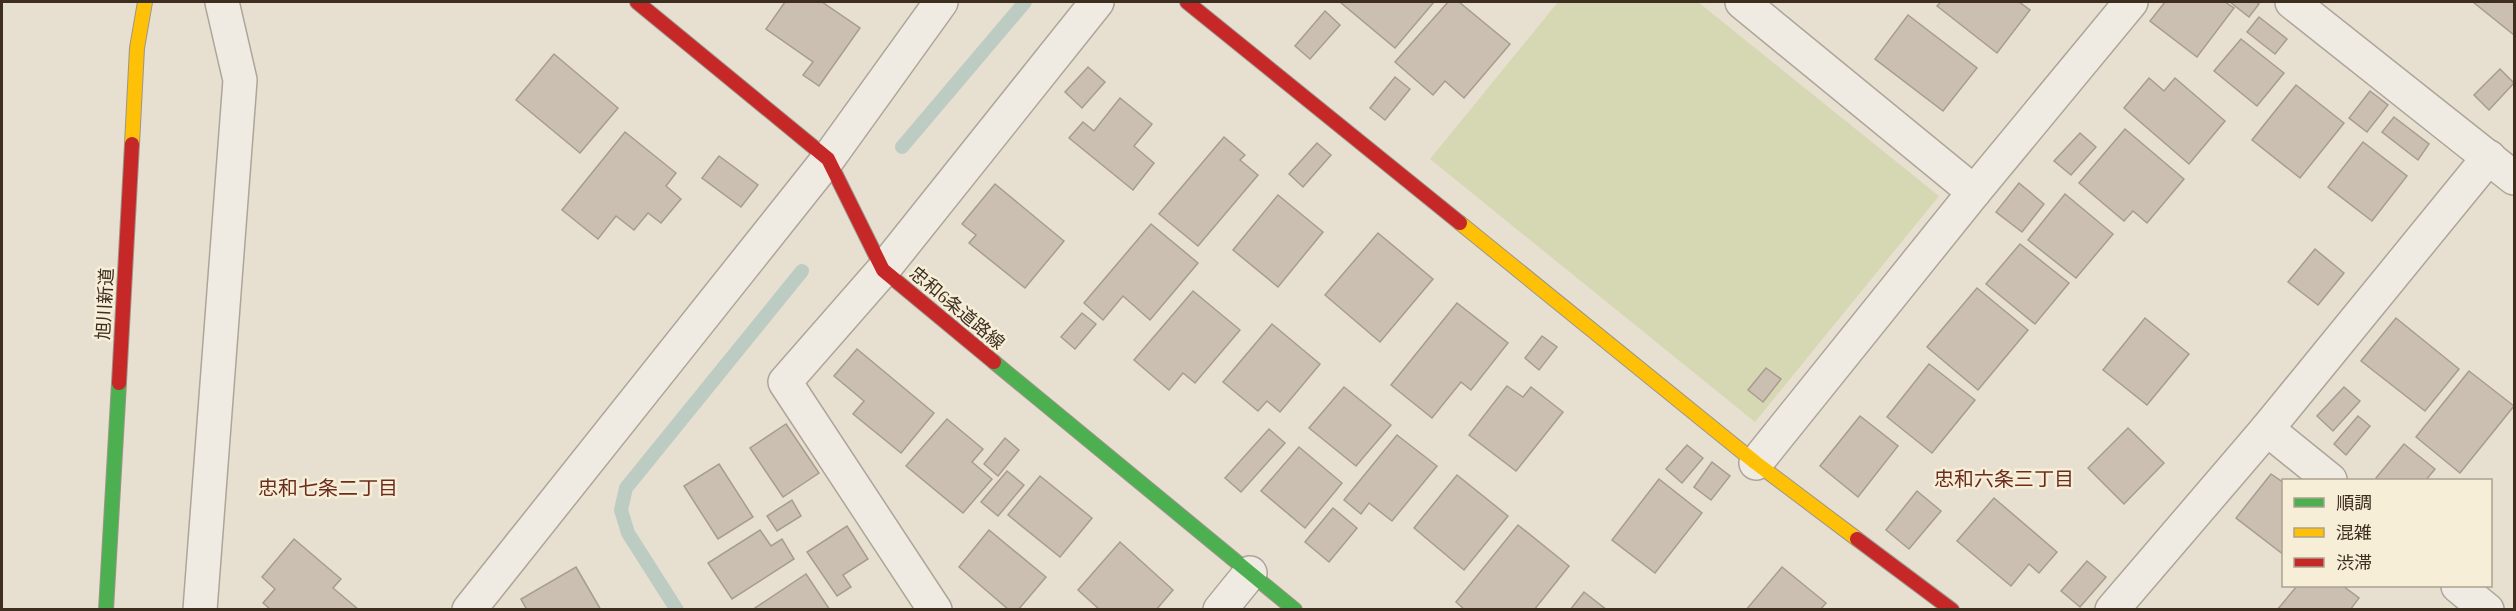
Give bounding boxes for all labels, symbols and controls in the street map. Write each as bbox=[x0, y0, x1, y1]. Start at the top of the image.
street label: 忠和6条道路線 bbox=[906, 263, 1008, 353]
street label: 旭川新道 bbox=[93, 268, 117, 340]
district label: 忠和六条三丁目 bbox=[1934, 468, 2074, 490]
district label: 忠和七条二丁目 bbox=[258, 477, 398, 499]
legend bbox=[2282, 479, 2492, 587]
text: 順調 bbox=[2336, 493, 2372, 513]
text: 混雑 bbox=[2336, 523, 2372, 543]
text: 渋滞 bbox=[2336, 553, 2372, 573]

